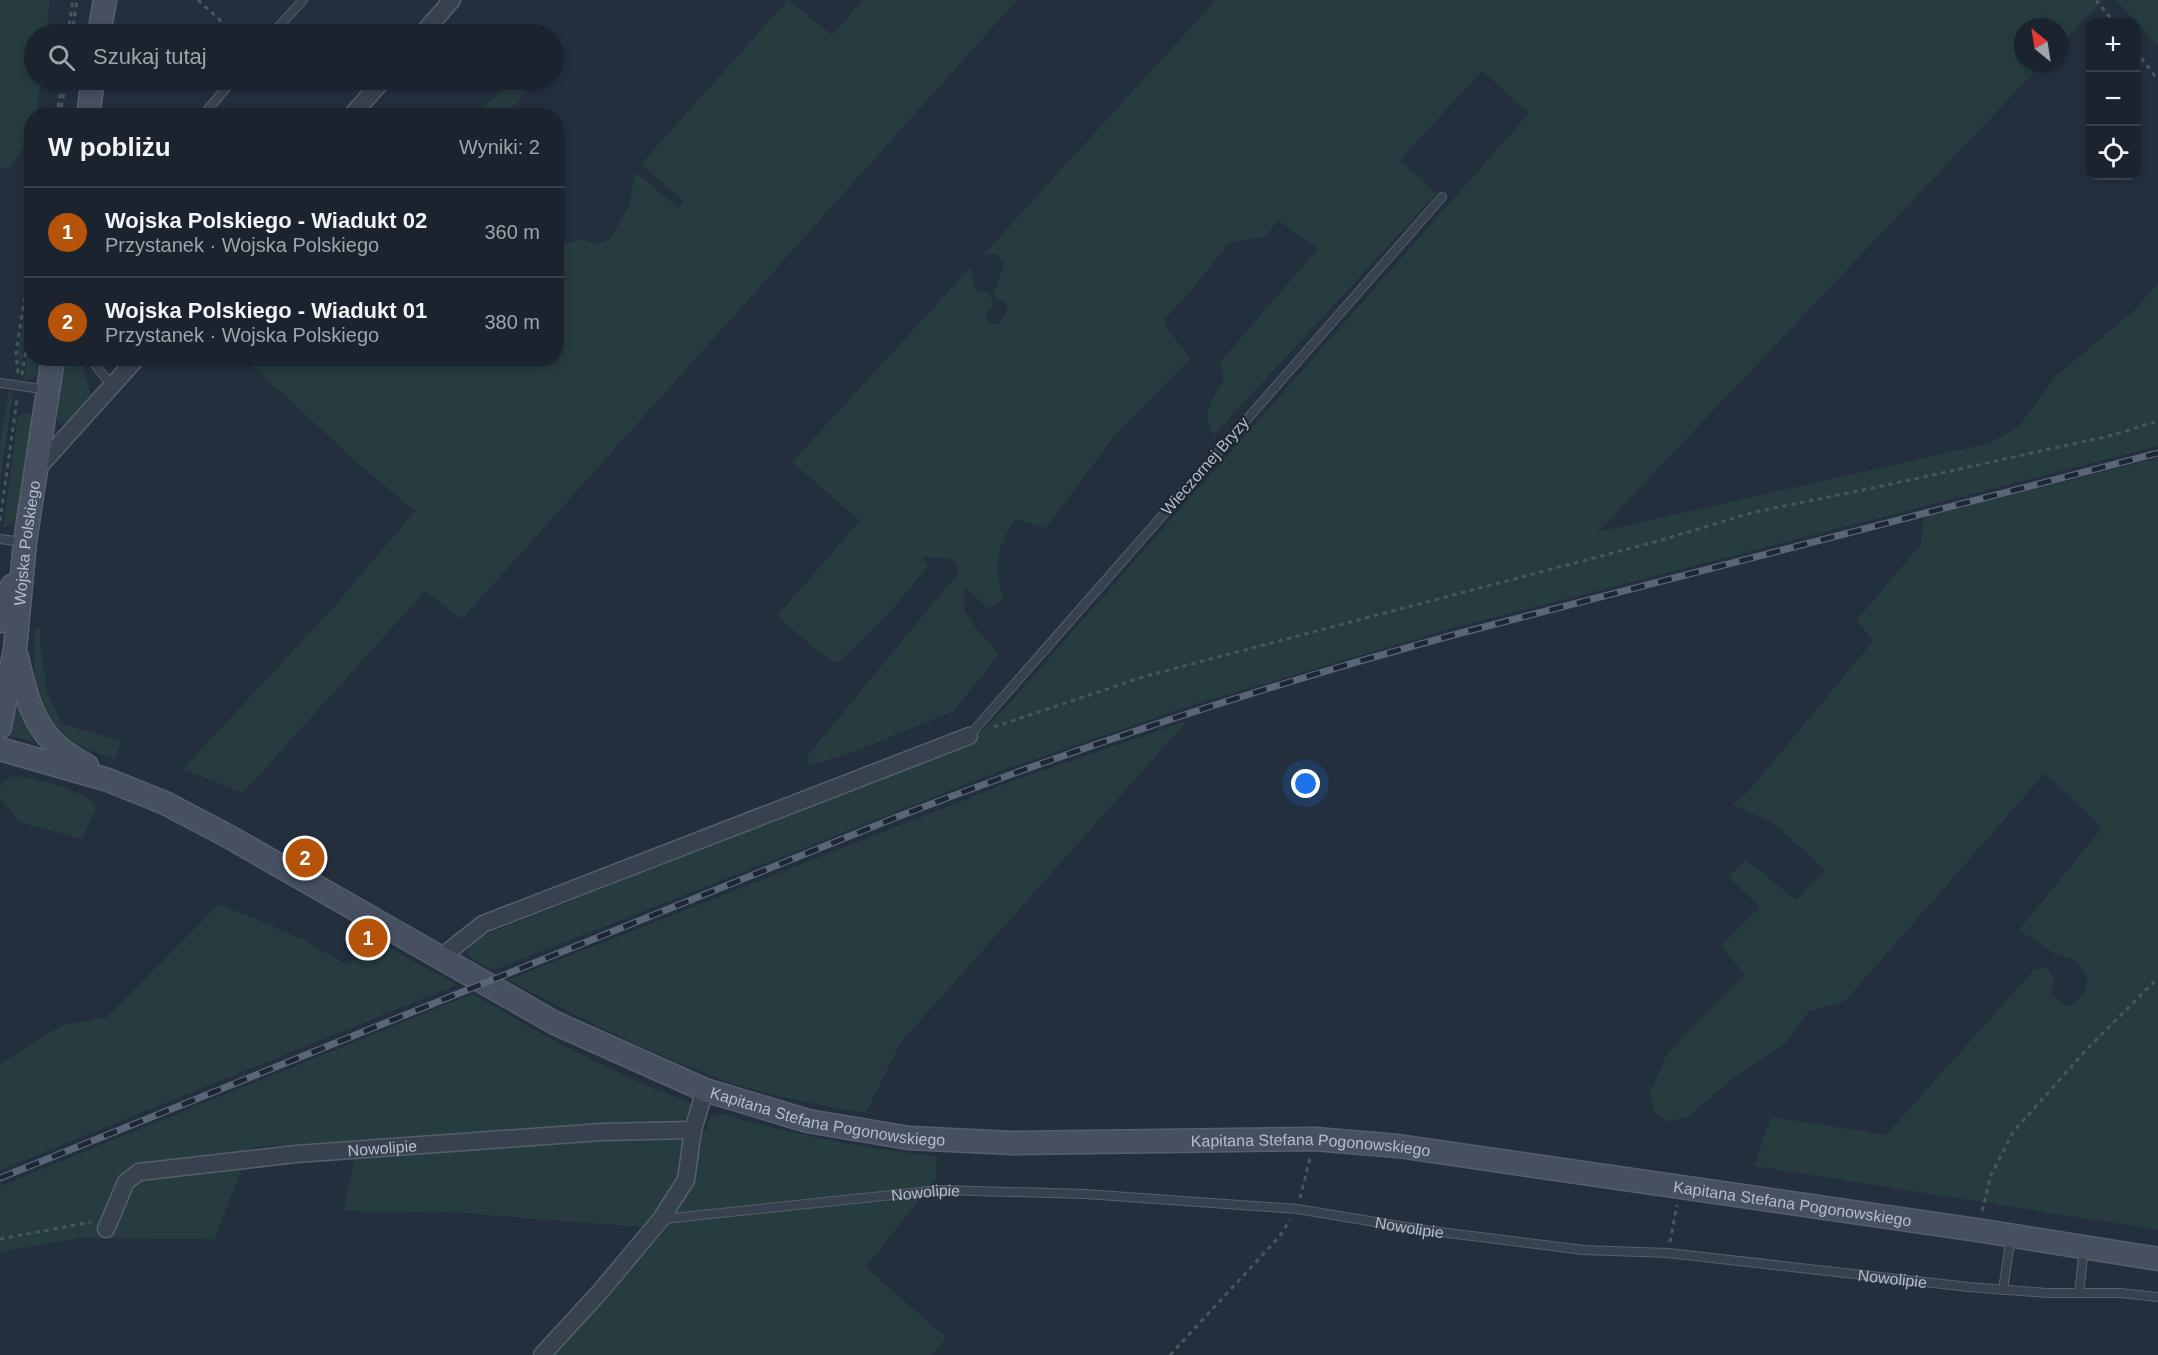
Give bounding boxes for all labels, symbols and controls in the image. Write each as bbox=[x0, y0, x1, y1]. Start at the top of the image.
north arrow bbox=[2014, 18, 2068, 72]
map controls bbox=[2086, 18, 2140, 180]
button: + bbox=[2086, 18, 2140, 72]
search box bbox=[24, 24, 564, 90]
icon: search bbox=[45, 41, 78, 74]
text: Szukaj tutaj bbox=[93, 44, 207, 69]
button: − bbox=[2086, 72, 2140, 126]
button: locate bbox=[2086, 126, 2140, 180]
text: W pobliżu bbox=[48, 132, 171, 162]
text: Wyniki: 2 bbox=[459, 136, 540, 158]
text: Wojska Polskiego - Wiadukt 02 bbox=[105, 208, 427, 233]
text: 1 bbox=[62, 221, 73, 243]
text: 360 m bbox=[484, 221, 540, 243]
text: Przystanek · Wojska Polskiego bbox=[105, 234, 379, 256]
text: Wojska Polskiego - Wiadukt 01 bbox=[105, 298, 427, 323]
text: 2 bbox=[62, 311, 73, 333]
text: 380 m bbox=[484, 311, 540, 333]
text: Przystanek · Wojska Polskiego bbox=[105, 324, 379, 346]
street label: Wieczornej Bryzy bbox=[1158, 414, 1252, 518]
street label: Wojska Polskiego bbox=[11, 479, 43, 606]
your location bbox=[1291, 769, 1320, 798]
pin: 2 bbox=[286, 836, 324, 880]
pin: 1 bbox=[348, 916, 388, 960]
street label: Kapitana Stefana Pogonowskiego bbox=[708, 1084, 946, 1148]
street label: Kapitana Stefana Pogonowskiego bbox=[1191, 1130, 1432, 1159]
street label: Nowolipie bbox=[347, 1137, 418, 1159]
street label: Kapitana Stefana Pogonowskiego bbox=[1672, 1178, 1913, 1229]
street label: Nowolipie bbox=[890, 1181, 961, 1204]
street label: Nowolipie bbox=[1374, 1214, 1445, 1241]
street label: Nowolipie bbox=[1857, 1266, 1928, 1291]

